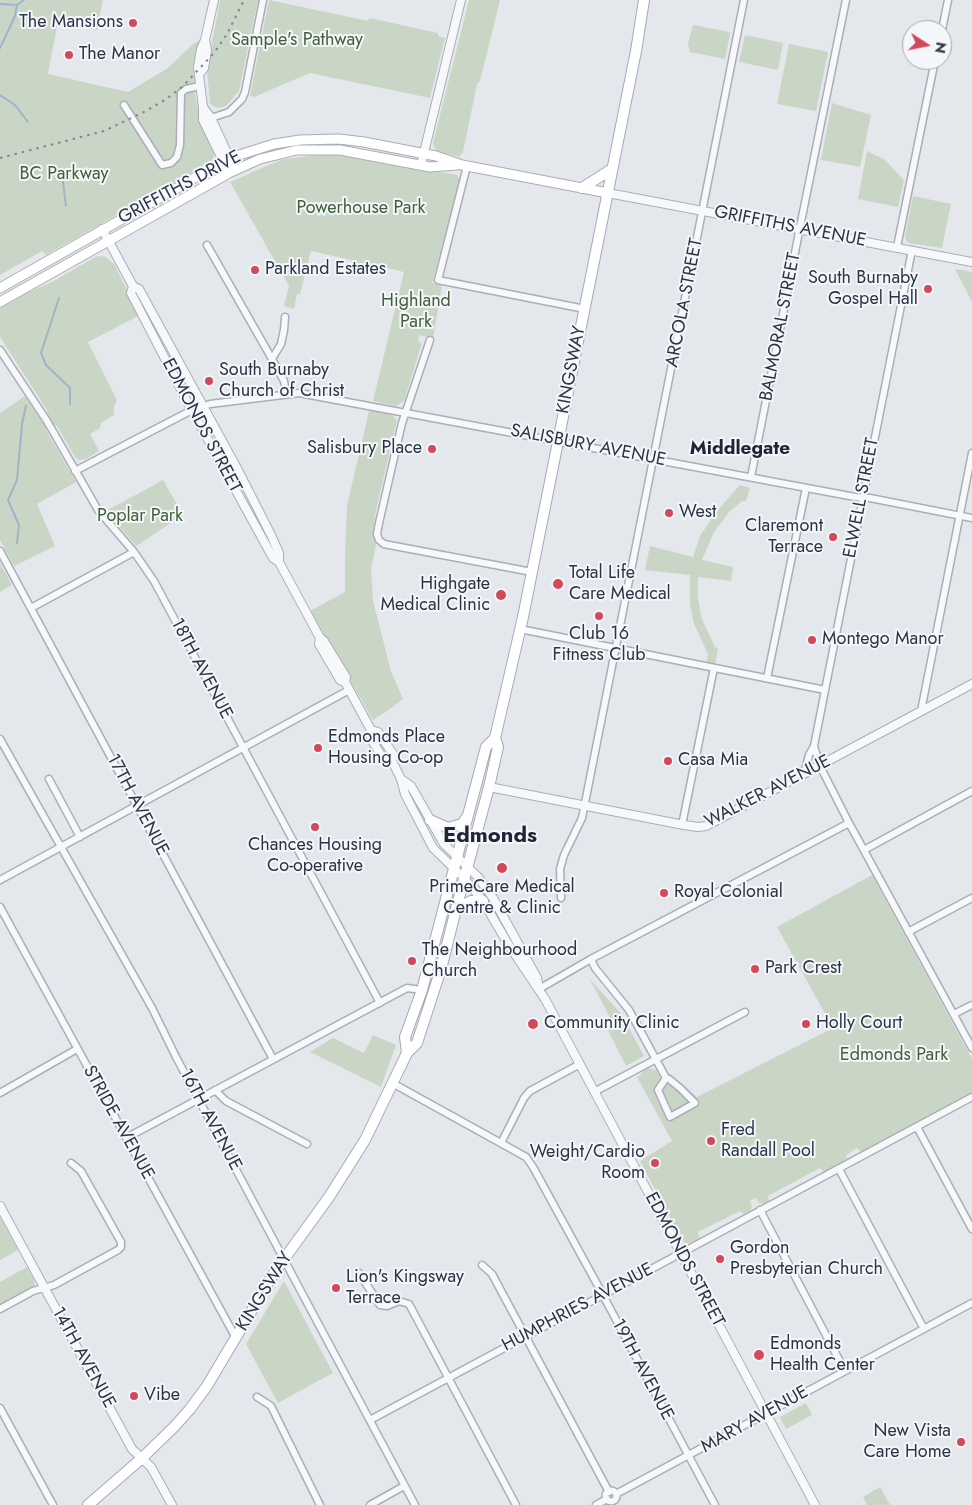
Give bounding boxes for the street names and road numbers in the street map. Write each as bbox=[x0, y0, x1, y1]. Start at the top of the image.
street label: GRIFFITHS DRIVE bbox=[115, 147, 245, 229]
street label: GRIFFITHS AVENUE bbox=[712, 202, 868, 252]
street label: ARCOLA STREET bbox=[662, 237, 708, 369]
street label: BALMORAL STREET bbox=[756, 251, 806, 403]
street label: KINGSWAY bbox=[553, 324, 591, 416]
street label: EDMONDS STREET bbox=[157, 355, 245, 497]
street label: SALISBURY AVENUE bbox=[508, 420, 668, 472]
street label: ELWELL STREET bbox=[840, 436, 884, 560]
street label: 18TH AVENUE bbox=[165, 615, 237, 723]
street label: 17TH AVENUE bbox=[101, 751, 173, 859]
street label: WALKER AVENUE bbox=[701, 751, 835, 833]
street label: STRIDE AVENUE bbox=[78, 1062, 158, 1184]
street label: 16TH AVENUE bbox=[174, 1065, 246, 1175]
street label: EDMONDS STREET bbox=[640, 1189, 728, 1331]
street label: KINGSWAY bbox=[232, 1249, 298, 1335]
street label: HUMPHRIES AVENUE bbox=[499, 1259, 657, 1357]
street label: 14TH AVENUE bbox=[46, 1304, 120, 1412]
street label: 19TH AVENUE bbox=[606, 1316, 678, 1424]
street label: MARY AVENUE bbox=[698, 1382, 812, 1458]

